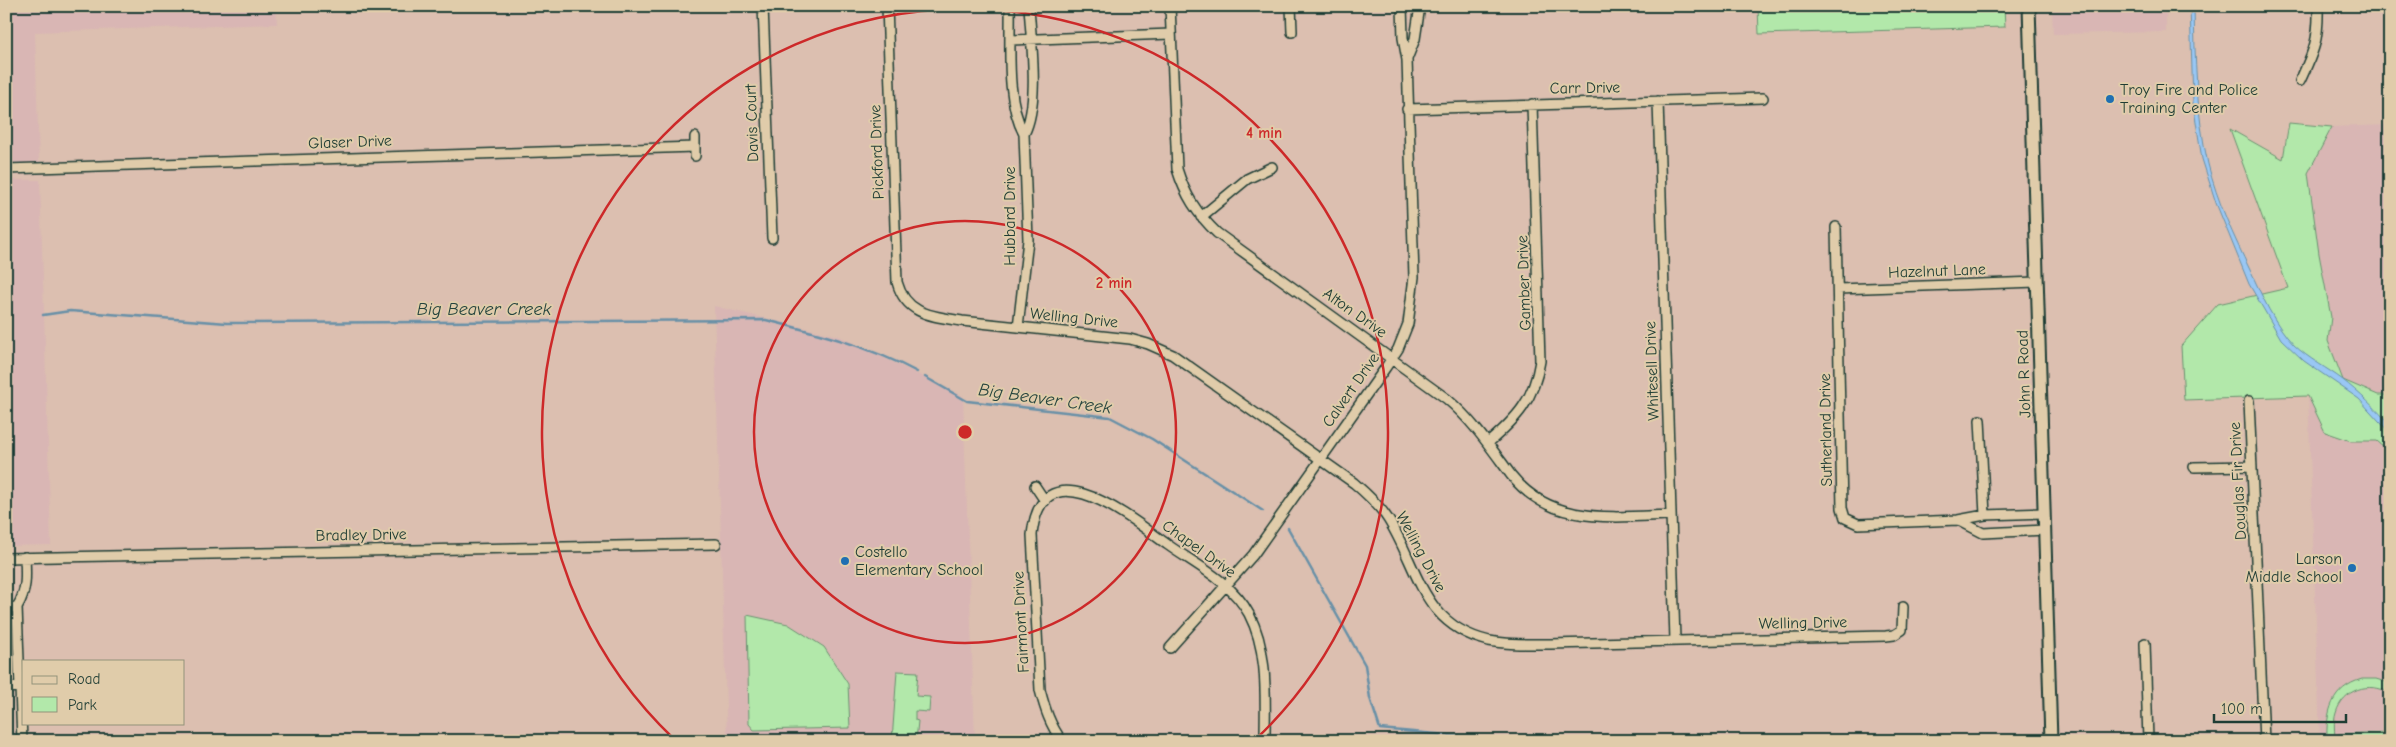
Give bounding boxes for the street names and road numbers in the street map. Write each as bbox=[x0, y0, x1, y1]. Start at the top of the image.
street label: Carr Drive bbox=[1550, 78, 1620, 98]
street label: Davis Court bbox=[742, 83, 762, 162]
street label: Pickford Drive bbox=[866, 104, 888, 200]
street label: Glaser Drive bbox=[308, 132, 392, 152]
street label: Hubbard Drive bbox=[1001, 166, 1019, 266]
street label: Gamber Drive bbox=[1513, 235, 1535, 331]
street label: Hazelnut Lane bbox=[1888, 260, 1986, 282]
street label: Alton Drive bbox=[1320, 284, 1390, 342]
street label: Welling Drive bbox=[1029, 304, 1119, 332]
street label: Whitesell Drive bbox=[1641, 321, 1663, 421]
street label: John R Road bbox=[2013, 330, 2035, 418]
street label: Calvert Drive bbox=[1319, 349, 1383, 431]
street label: Sutherland Drive bbox=[1816, 373, 1836, 487]
street label: Douglas Fir Drive bbox=[2226, 422, 2250, 540]
street label: Welling Drive bbox=[1392, 509, 1450, 595]
street label: Chapel Drive bbox=[1159, 516, 1239, 582]
street label: Bradley Drive bbox=[315, 525, 407, 545]
street label: Fairmont Drive bbox=[1009, 571, 1033, 673]
street label: Welling Drive bbox=[1759, 613, 1847, 633]

